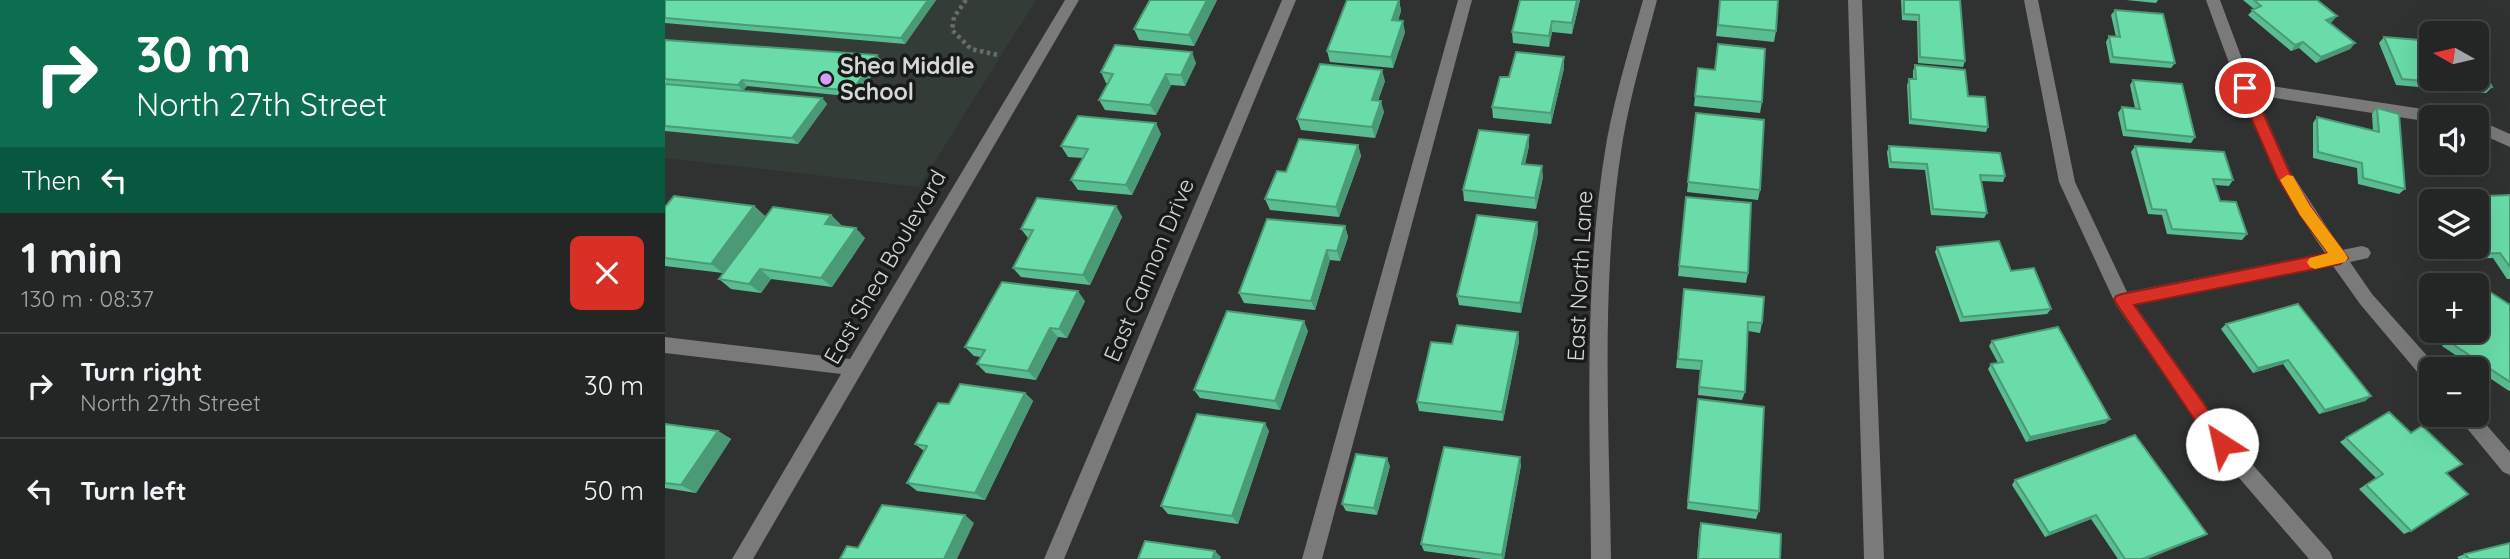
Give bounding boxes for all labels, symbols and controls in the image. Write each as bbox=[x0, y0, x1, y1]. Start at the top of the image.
north arrow bbox=[2419, 21, 2489, 91]
map controls bbox=[2419, 21, 2489, 427]
text: 30 m bbox=[136, 23, 251, 84]
icon: right bbox=[21, 28, 112, 119]
place label: Shea Middle School bbox=[840, 51, 974, 106]
pin bbox=[2215, 58, 2275, 118]
icon: arrive bbox=[2226, 69, 2264, 107]
marker: Shea Middle School bbox=[818, 71, 834, 87]
text: North 27th Street bbox=[136, 84, 387, 124]
button: sound bbox=[2419, 105, 2489, 175]
icon: left bbox=[95, 161, 133, 199]
text: Then bbox=[21, 164, 81, 197]
street label: East Shea Boulevard bbox=[817, 165, 952, 369]
street label: East Cannon Drive bbox=[1097, 174, 1200, 366]
button: layers bbox=[2419, 189, 2489, 259]
street label: East North Lane bbox=[1561, 190, 1598, 362]
text: 1 min bbox=[21, 231, 123, 284]
button: close bbox=[570, 236, 644, 310]
button: + bbox=[2419, 273, 2489, 343]
text: 130 m · 08:37 bbox=[21, 284, 154, 313]
text: Turn right bbox=[80, 355, 202, 388]
button: − bbox=[2419, 357, 2489, 427]
icon: right bbox=[21, 367, 59, 405]
text: 30 m bbox=[584, 369, 644, 402]
text: North 27th Street bbox=[80, 388, 261, 417]
position arrow bbox=[2185, 407, 2259, 481]
icon: left bbox=[21, 472, 59, 510]
text: Turn left bbox=[80, 474, 187, 507]
text: 50 m bbox=[584, 474, 644, 507]

